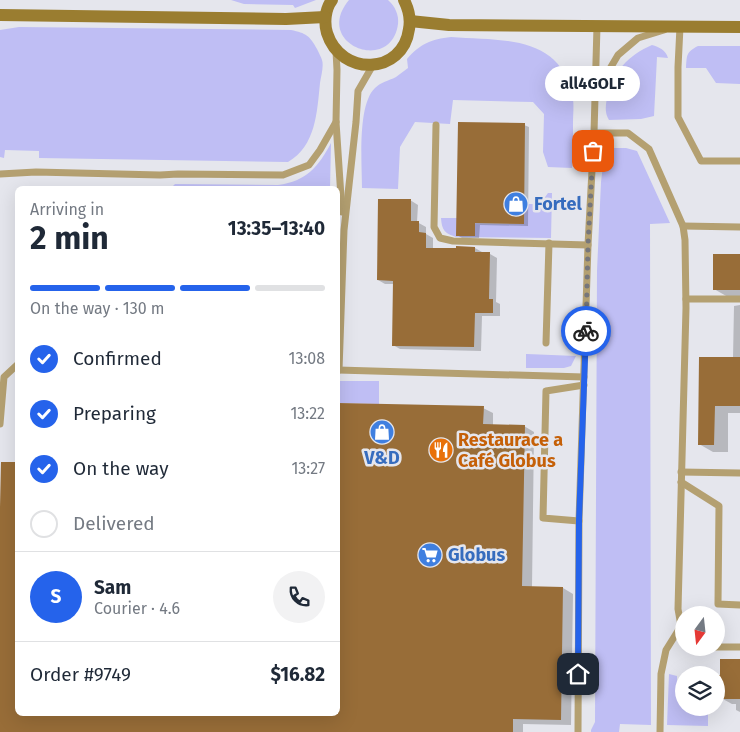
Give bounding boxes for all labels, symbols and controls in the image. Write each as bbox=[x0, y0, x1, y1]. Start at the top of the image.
callout: all4GOLF bbox=[546, 66, 640, 101]
text: all4GOLF bbox=[560, 74, 625, 93]
pin bbox=[572, 130, 614, 172]
icon: bag bbox=[579, 137, 607, 165]
shop icon: Fortel bbox=[503, 191, 529, 217]
place label: Fortel bbox=[534, 193, 582, 215]
text: Arriving in bbox=[30, 200, 104, 219]
text: 13:35–13:40 bbox=[228, 217, 325, 240]
text: 2 min bbox=[30, 219, 109, 257]
text: On the way · 130 m bbox=[30, 299, 165, 318]
courier bbox=[561, 306, 611, 356]
icon: bike bbox=[572, 317, 600, 345]
icon: check bbox=[30, 345, 58, 373]
text: Confirmed bbox=[73, 347, 162, 370]
text: 13:08 bbox=[289, 349, 325, 368]
icon: check bbox=[30, 400, 58, 428]
text: Preparing bbox=[73, 402, 156, 425]
text: 13:22 bbox=[290, 404, 325, 423]
shop icon: V&D bbox=[369, 419, 395, 445]
place label: Restaurace a Café Globus bbox=[458, 429, 563, 472]
restaurant icon: Restaurace a Café Globus bbox=[428, 437, 454, 463]
place label: V&D bbox=[363, 447, 400, 469]
icon: check bbox=[30, 455, 58, 483]
text: On the way bbox=[73, 457, 169, 480]
text: 13:27 bbox=[291, 459, 325, 478]
text: Delivered bbox=[73, 512, 155, 535]
supermarket icon: Globus bbox=[417, 542, 443, 568]
place label: Globus bbox=[448, 544, 505, 566]
button: phone bbox=[273, 571, 325, 623]
text: Sam bbox=[94, 576, 131, 599]
text: S bbox=[51, 585, 61, 608]
text: Courier · 4.6 bbox=[94, 599, 180, 618]
north arrow bbox=[675, 606, 725, 656]
map controls bbox=[675, 606, 725, 716]
pin bbox=[557, 653, 599, 695]
icon: home bbox=[564, 660, 592, 688]
text: Order #9749 bbox=[30, 663, 131, 686]
text: $16.82 bbox=[270, 663, 325, 686]
button: layers bbox=[675, 666, 725, 716]

